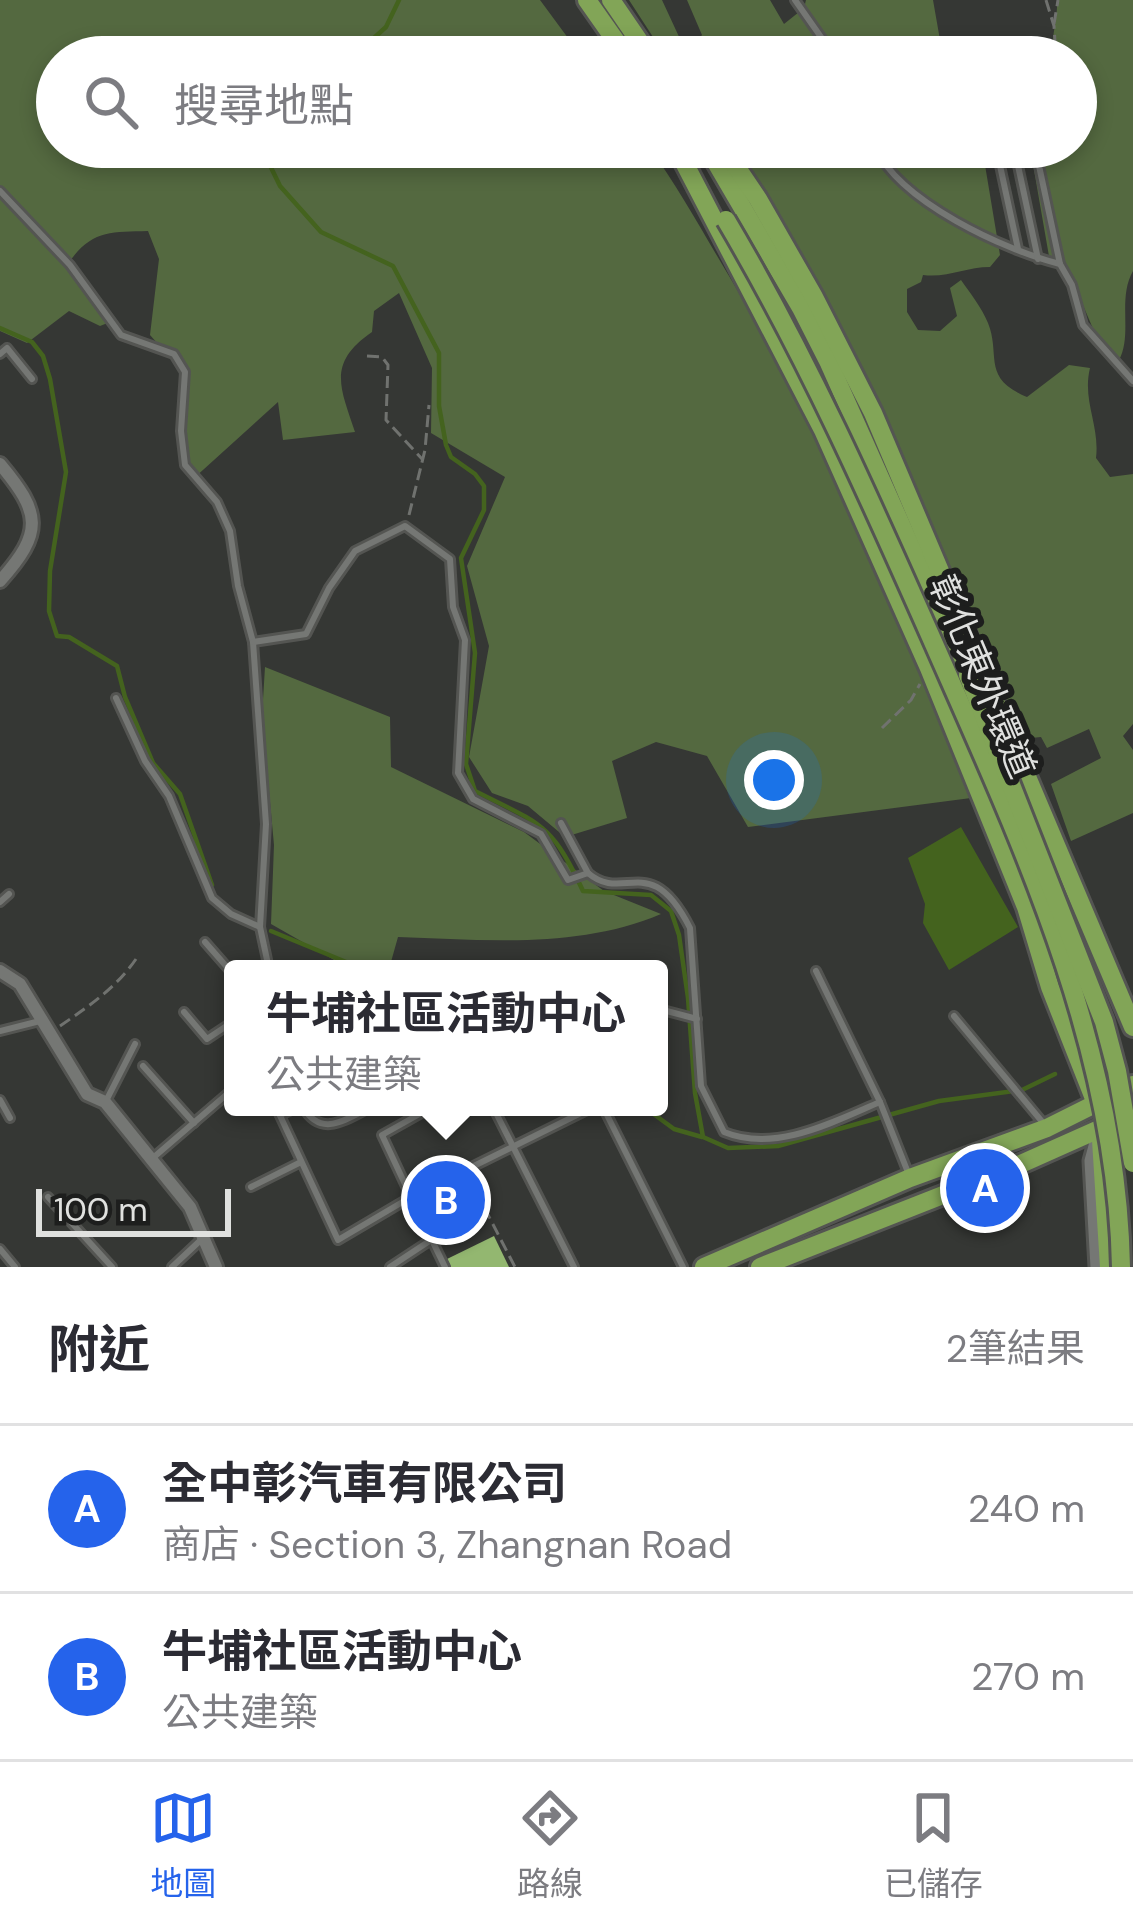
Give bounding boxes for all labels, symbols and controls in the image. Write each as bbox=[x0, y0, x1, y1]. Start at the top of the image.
search box bbox=[36, 36, 1097, 168]
icon: search bbox=[78, 69, 144, 135]
text: 搜尋地點 bbox=[174, 76, 354, 135]
street label: 彰化東外環道 bbox=[919, 568, 1046, 785]
your location bbox=[744, 750, 804, 810]
popup bbox=[224, 960, 668, 1116]
text: 牛埔社區活動中心 bbox=[266, 984, 626, 1043]
text: 公共建築 bbox=[266, 1049, 422, 1100]
pin: A bbox=[946, 1143, 1024, 1233]
pin: B bbox=[407, 1155, 485, 1245]
scale bar bbox=[36, 1183, 231, 1236]
text: 100 m bbox=[54, 1188, 148, 1231]
text: 附近 bbox=[48, 1316, 150, 1383]
text: 2筆結果 bbox=[946, 1323, 1085, 1374]
text: 全中彰汽車有限公司 bbox=[162, 1454, 567, 1513]
text: A bbox=[73, 1483, 101, 1534]
text: 240 m bbox=[968, 1483, 1085, 1534]
text: 商店 · Section 3, Zhangnan Road bbox=[162, 1519, 732, 1570]
text: 牛埔社區活動中心 bbox=[162, 1622, 522, 1681]
text: B bbox=[75, 1651, 99, 1702]
text: 270 m bbox=[971, 1651, 1085, 1702]
text: 公共建築 bbox=[162, 1687, 318, 1738]
tab: 地圖 bbox=[150, 1785, 216, 1905]
tab: 路線 bbox=[517, 1785, 583, 1905]
tab: 已儲存 bbox=[884, 1785, 983, 1905]

